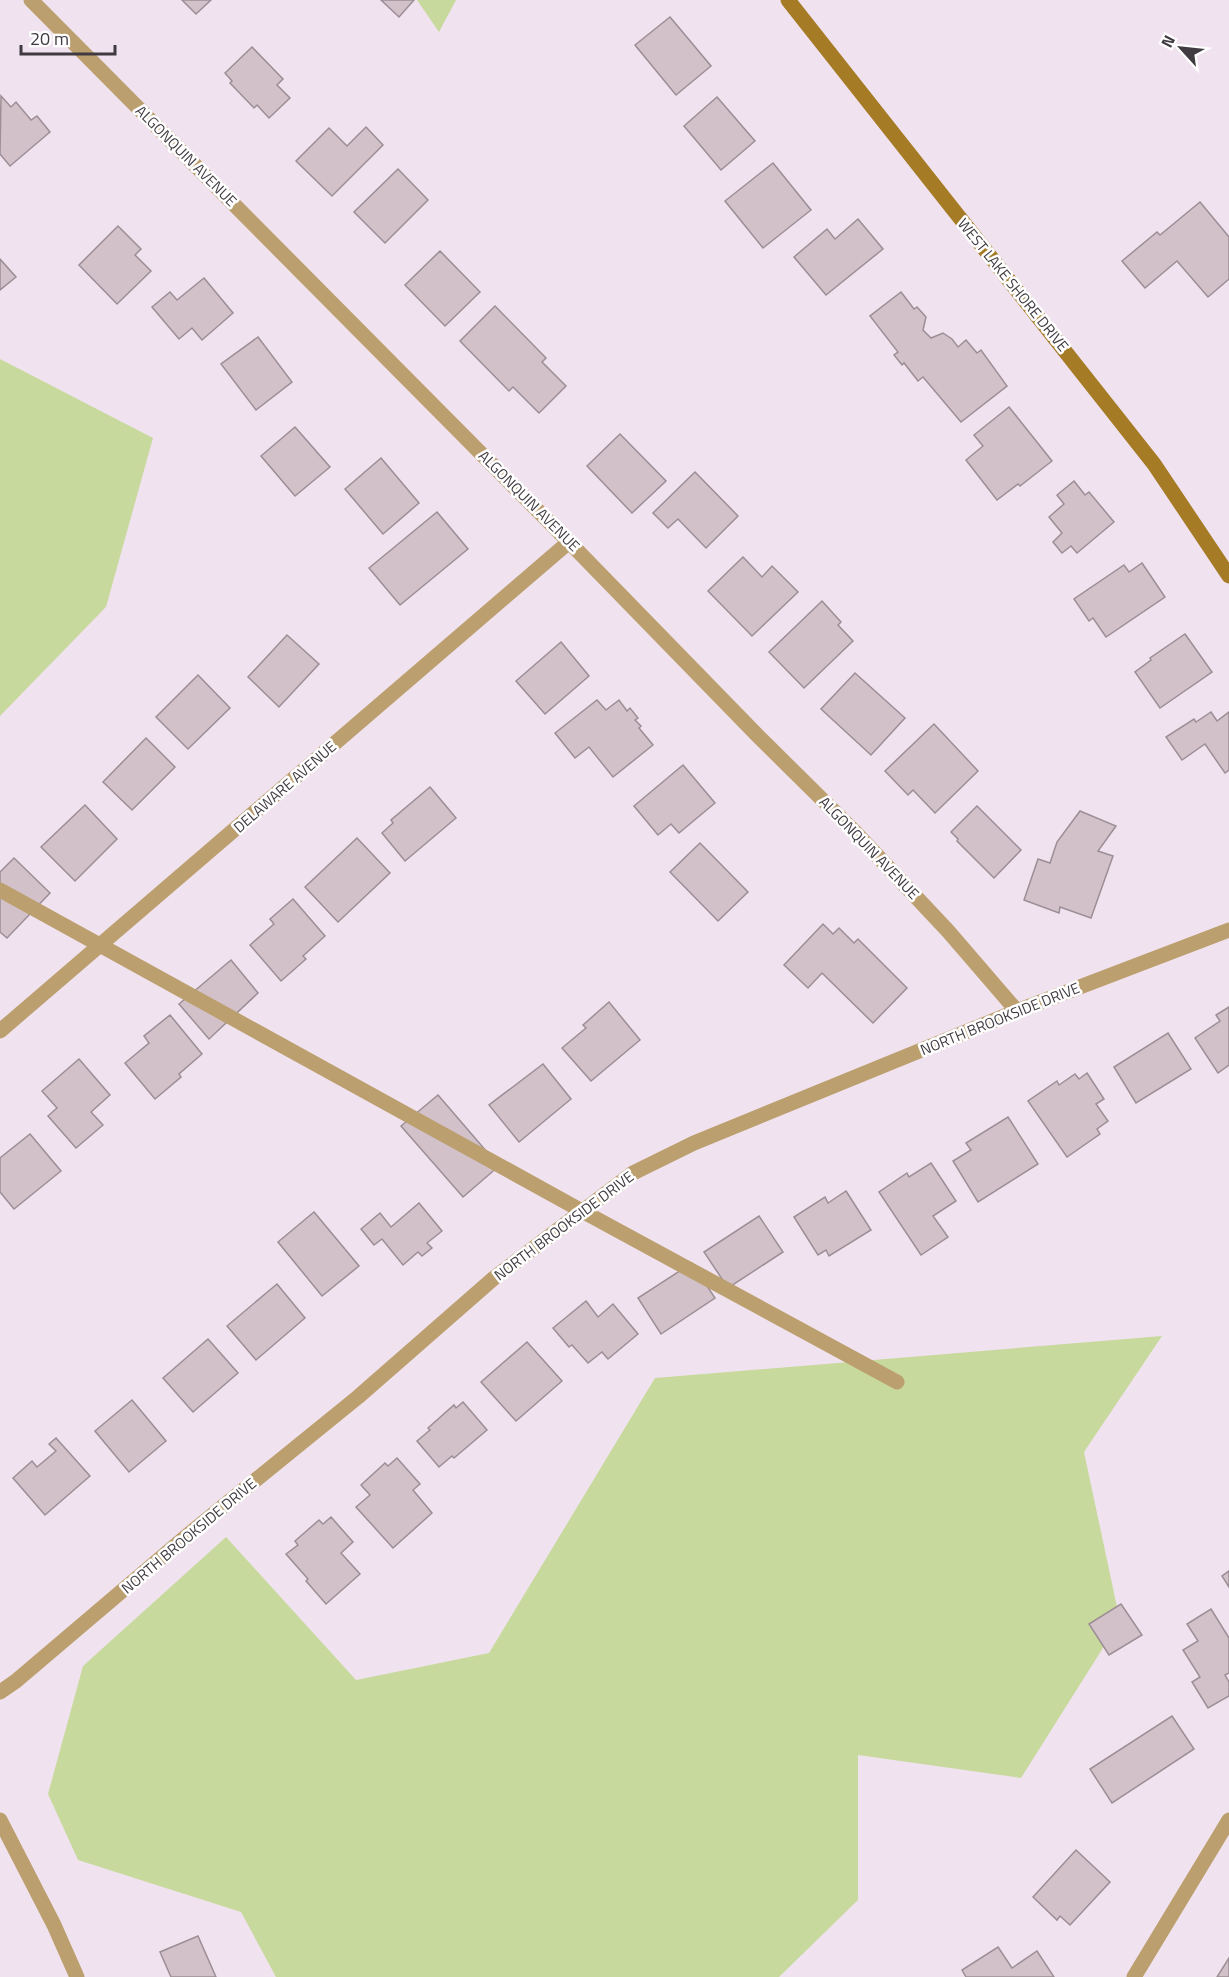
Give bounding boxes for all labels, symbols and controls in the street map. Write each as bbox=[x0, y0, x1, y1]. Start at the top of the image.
scale bar bbox=[21, 18, 116, 56]
north arrow bbox=[1151, 18, 1211, 78]
text: 20 m bbox=[30, 25, 69, 52]
text: N bbox=[1154, 31, 1181, 52]
street label: ALGONQUIN AVENUE bbox=[130, 100, 242, 212]
street label: WEST LAKE SHORE DRIVE bbox=[952, 213, 1074, 356]
street label: ALGONQUIN AVENUE bbox=[473, 445, 585, 557]
street label: DELAWARE AVENUE bbox=[228, 735, 341, 838]
street label: ALGONQUIN AVENUE bbox=[814, 791, 925, 904]
street label: NORTH BROOKSIDE DRIVE bbox=[917, 976, 1083, 1061]
street label: NORTH BROOKSIDE DRIVE bbox=[489, 1165, 638, 1286]
street label: NORTH BROOKSIDE DRIVE bbox=[116, 1472, 261, 1599]

